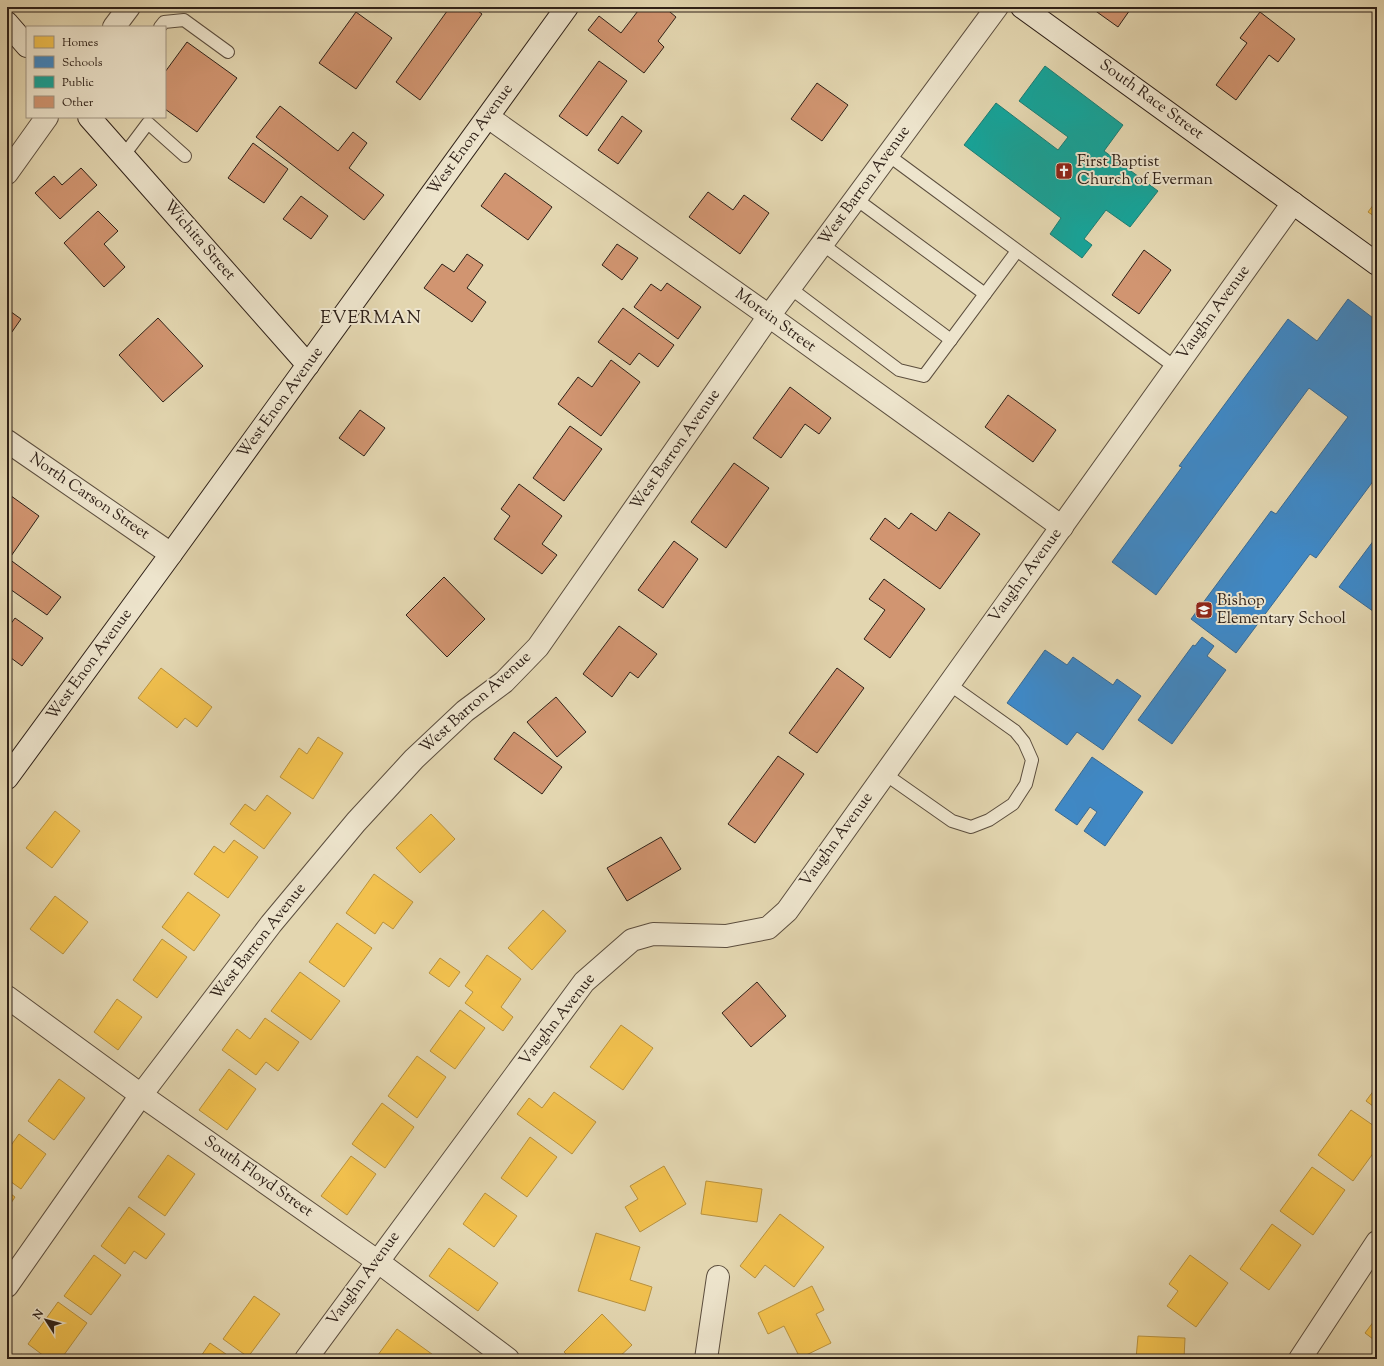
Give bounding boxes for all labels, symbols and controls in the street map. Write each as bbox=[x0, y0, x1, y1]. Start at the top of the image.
legend bbox=[26, 26, 166, 118]
text: Homes bbox=[62, 34, 98, 52]
text: Schools bbox=[62, 54, 103, 72]
street label: South Race Street bbox=[1094, 54, 1208, 146]
text: Public bbox=[62, 74, 95, 92]
street label: West Enon Avenue bbox=[423, 79, 519, 201]
text: Other bbox=[62, 94, 94, 112]
street label: West Barron Avenue bbox=[814, 121, 916, 251]
place label: First Baptist Church of Everman bbox=[1077, 151, 1214, 192]
church icon: First Baptist Church of Everman bbox=[1054, 161, 1074, 181]
street label: Wichita Street bbox=[158, 196, 241, 287]
street label: Vaughn Avenue bbox=[1172, 261, 1256, 365]
street label: Morein Street bbox=[730, 284, 821, 359]
district label: EVERMAN bbox=[320, 306, 422, 332]
street label: West Enon Avenue bbox=[233, 342, 329, 464]
street label: West Barron Avenue bbox=[626, 385, 726, 515]
street label: North Carson Street bbox=[24, 448, 154, 546]
street label: Vaughn Avenue bbox=[984, 524, 1068, 628]
place label: Bishop Elementary School bbox=[1217, 590, 1347, 631]
school or university icon: Bishop Elementary School bbox=[1194, 600, 1214, 620]
street label: West Enon Avenue bbox=[42, 604, 138, 726]
street label: West Barron Avenue bbox=[415, 647, 537, 759]
street label: Vaughn Avenue bbox=[795, 788, 879, 892]
street label: West Barron Avenue bbox=[206, 879, 312, 1005]
street label: Vaughn Avenue bbox=[515, 969, 601, 1071]
street label: South Floyd Street bbox=[199, 1131, 318, 1224]
street label: Vaughn Avenue bbox=[322, 1227, 406, 1331]
north arrow bbox=[26, 1300, 66, 1340]
text: N bbox=[29, 1306, 48, 1324]

